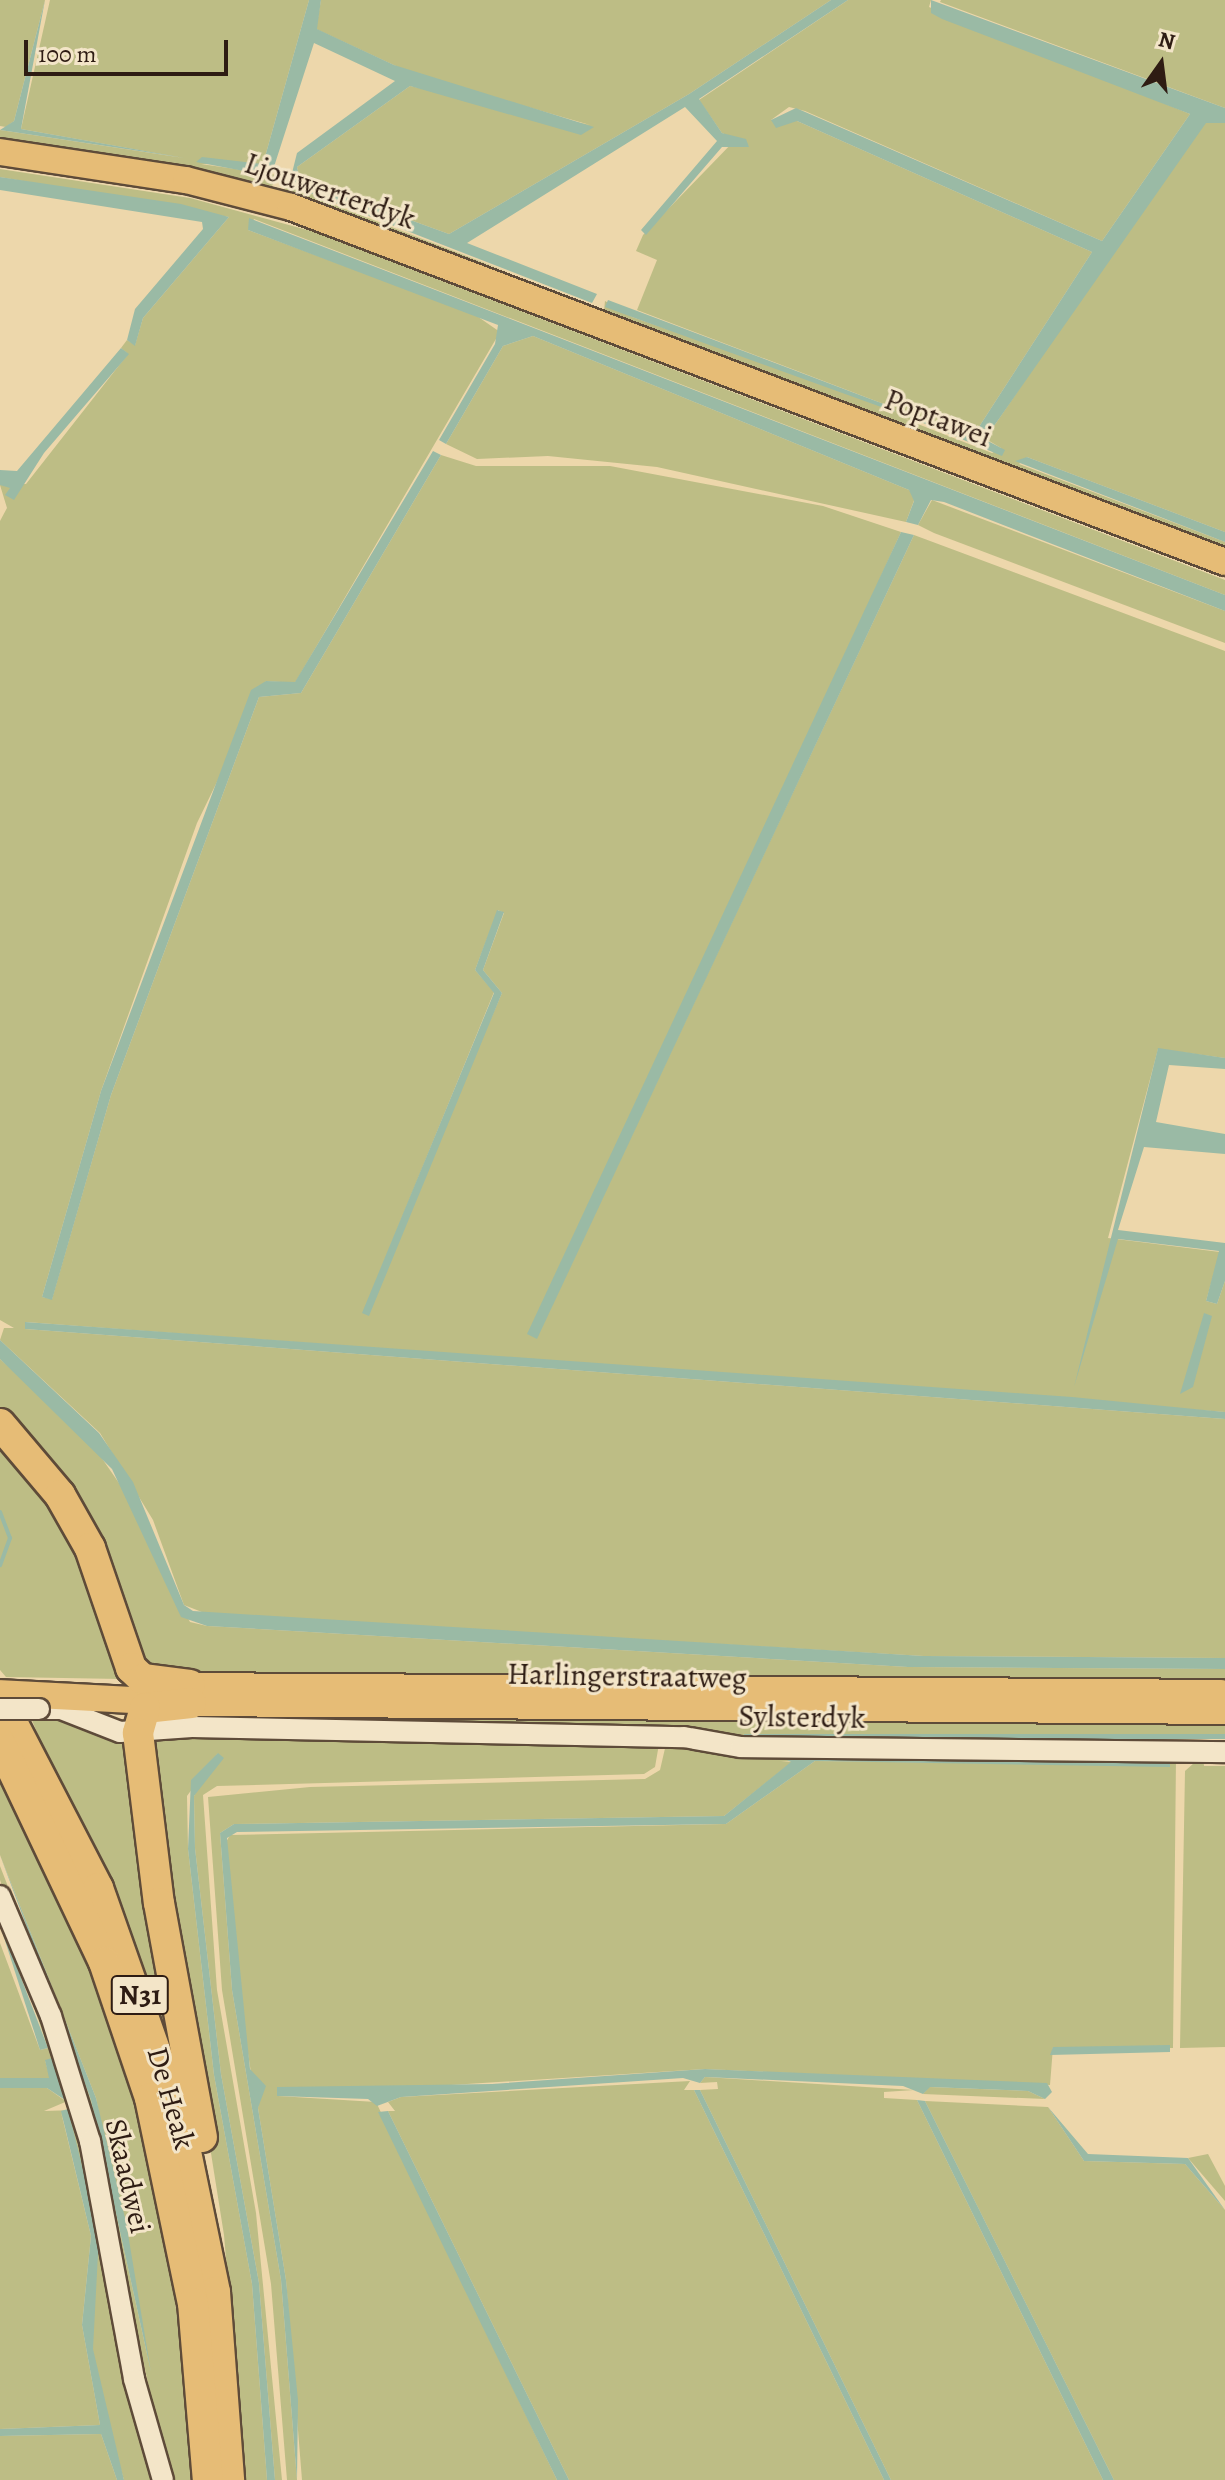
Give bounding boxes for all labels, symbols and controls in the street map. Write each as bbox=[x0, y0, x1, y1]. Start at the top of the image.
scale bar bbox=[28, 24, 232, 74]
north arrow bbox=[1121, 24, 1201, 104]
text: N bbox=[1155, 24, 1178, 57]
text: 100 m bbox=[38, 38, 97, 70]
street label: Ljouwerterdyk bbox=[240, 145, 420, 237]
street label: Poptawei bbox=[879, 381, 997, 455]
street label: Harlingerstraatweg bbox=[507, 1656, 747, 1696]
street label: Sylsterdyk bbox=[738, 1698, 866, 1736]
road number: N31 bbox=[110, 1971, 170, 2019]
street label: De Heak bbox=[139, 2043, 203, 2153]
street label: Skaadwei bbox=[97, 2115, 159, 2237]

